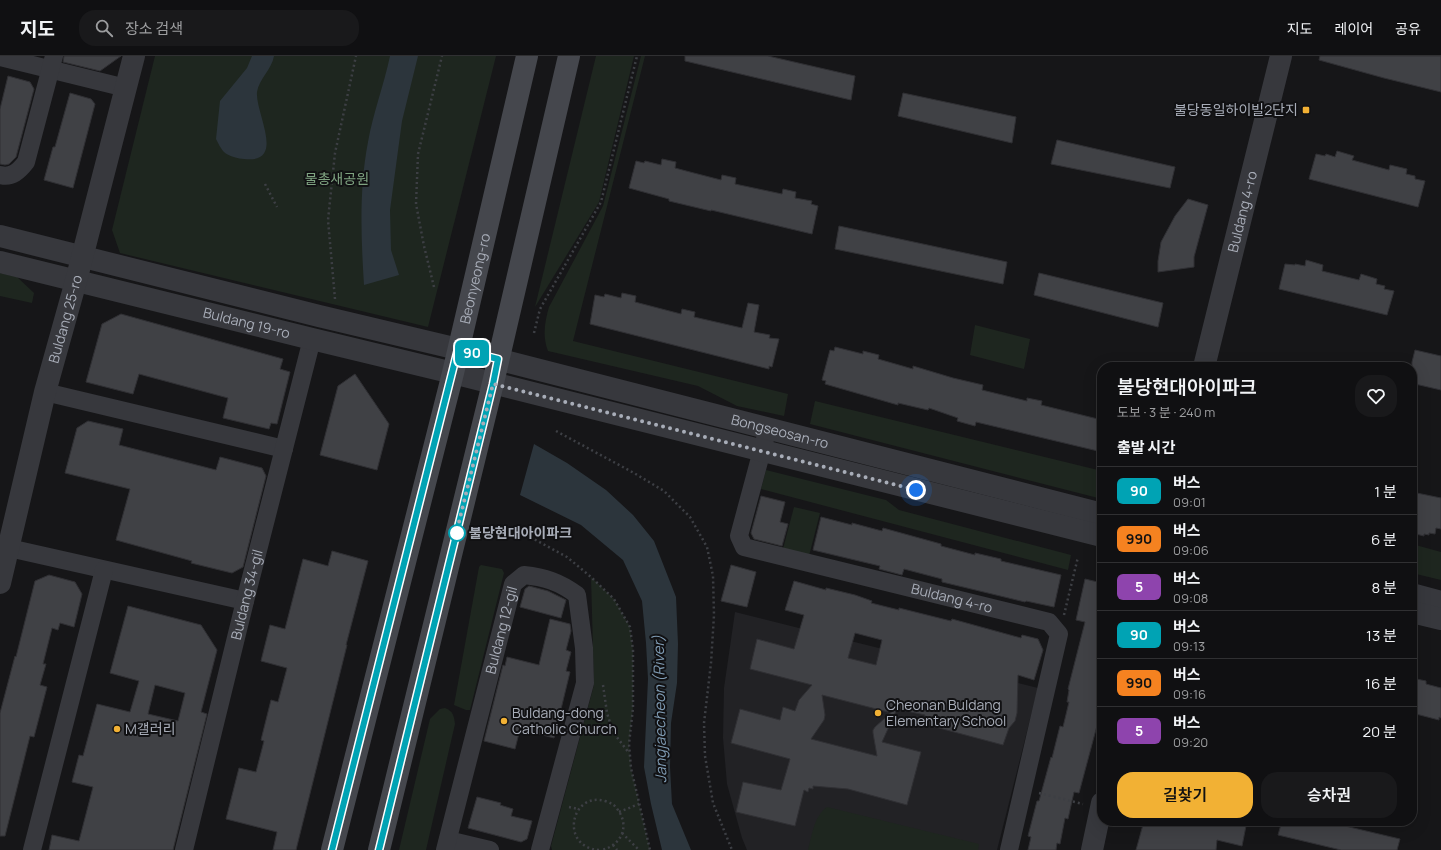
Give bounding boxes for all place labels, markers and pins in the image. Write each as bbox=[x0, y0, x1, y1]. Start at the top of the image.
place label: 불당동일하이빌2단지 bbox=[1174, 100, 1298, 119]
marker: 불당동일하이빌2단지 bbox=[1301, 105, 1311, 115]
place label: 불당현대아이파크 bbox=[469, 523, 572, 542]
marker: 불당현대아이파크 bbox=[448, 524, 466, 542]
place label: Cheonan Buldang Elementary School bbox=[886, 695, 1006, 730]
place label: Buldang-dong Catholic Church bbox=[512, 703, 617, 738]
marker: Cheonan Buldang Elementary School bbox=[873, 708, 883, 718]
marker: Buldang-dong Catholic Church bbox=[499, 716, 509, 726]
place label: M갤러리 bbox=[125, 719, 175, 738]
marker: M갤러리 bbox=[112, 724, 122, 734]

